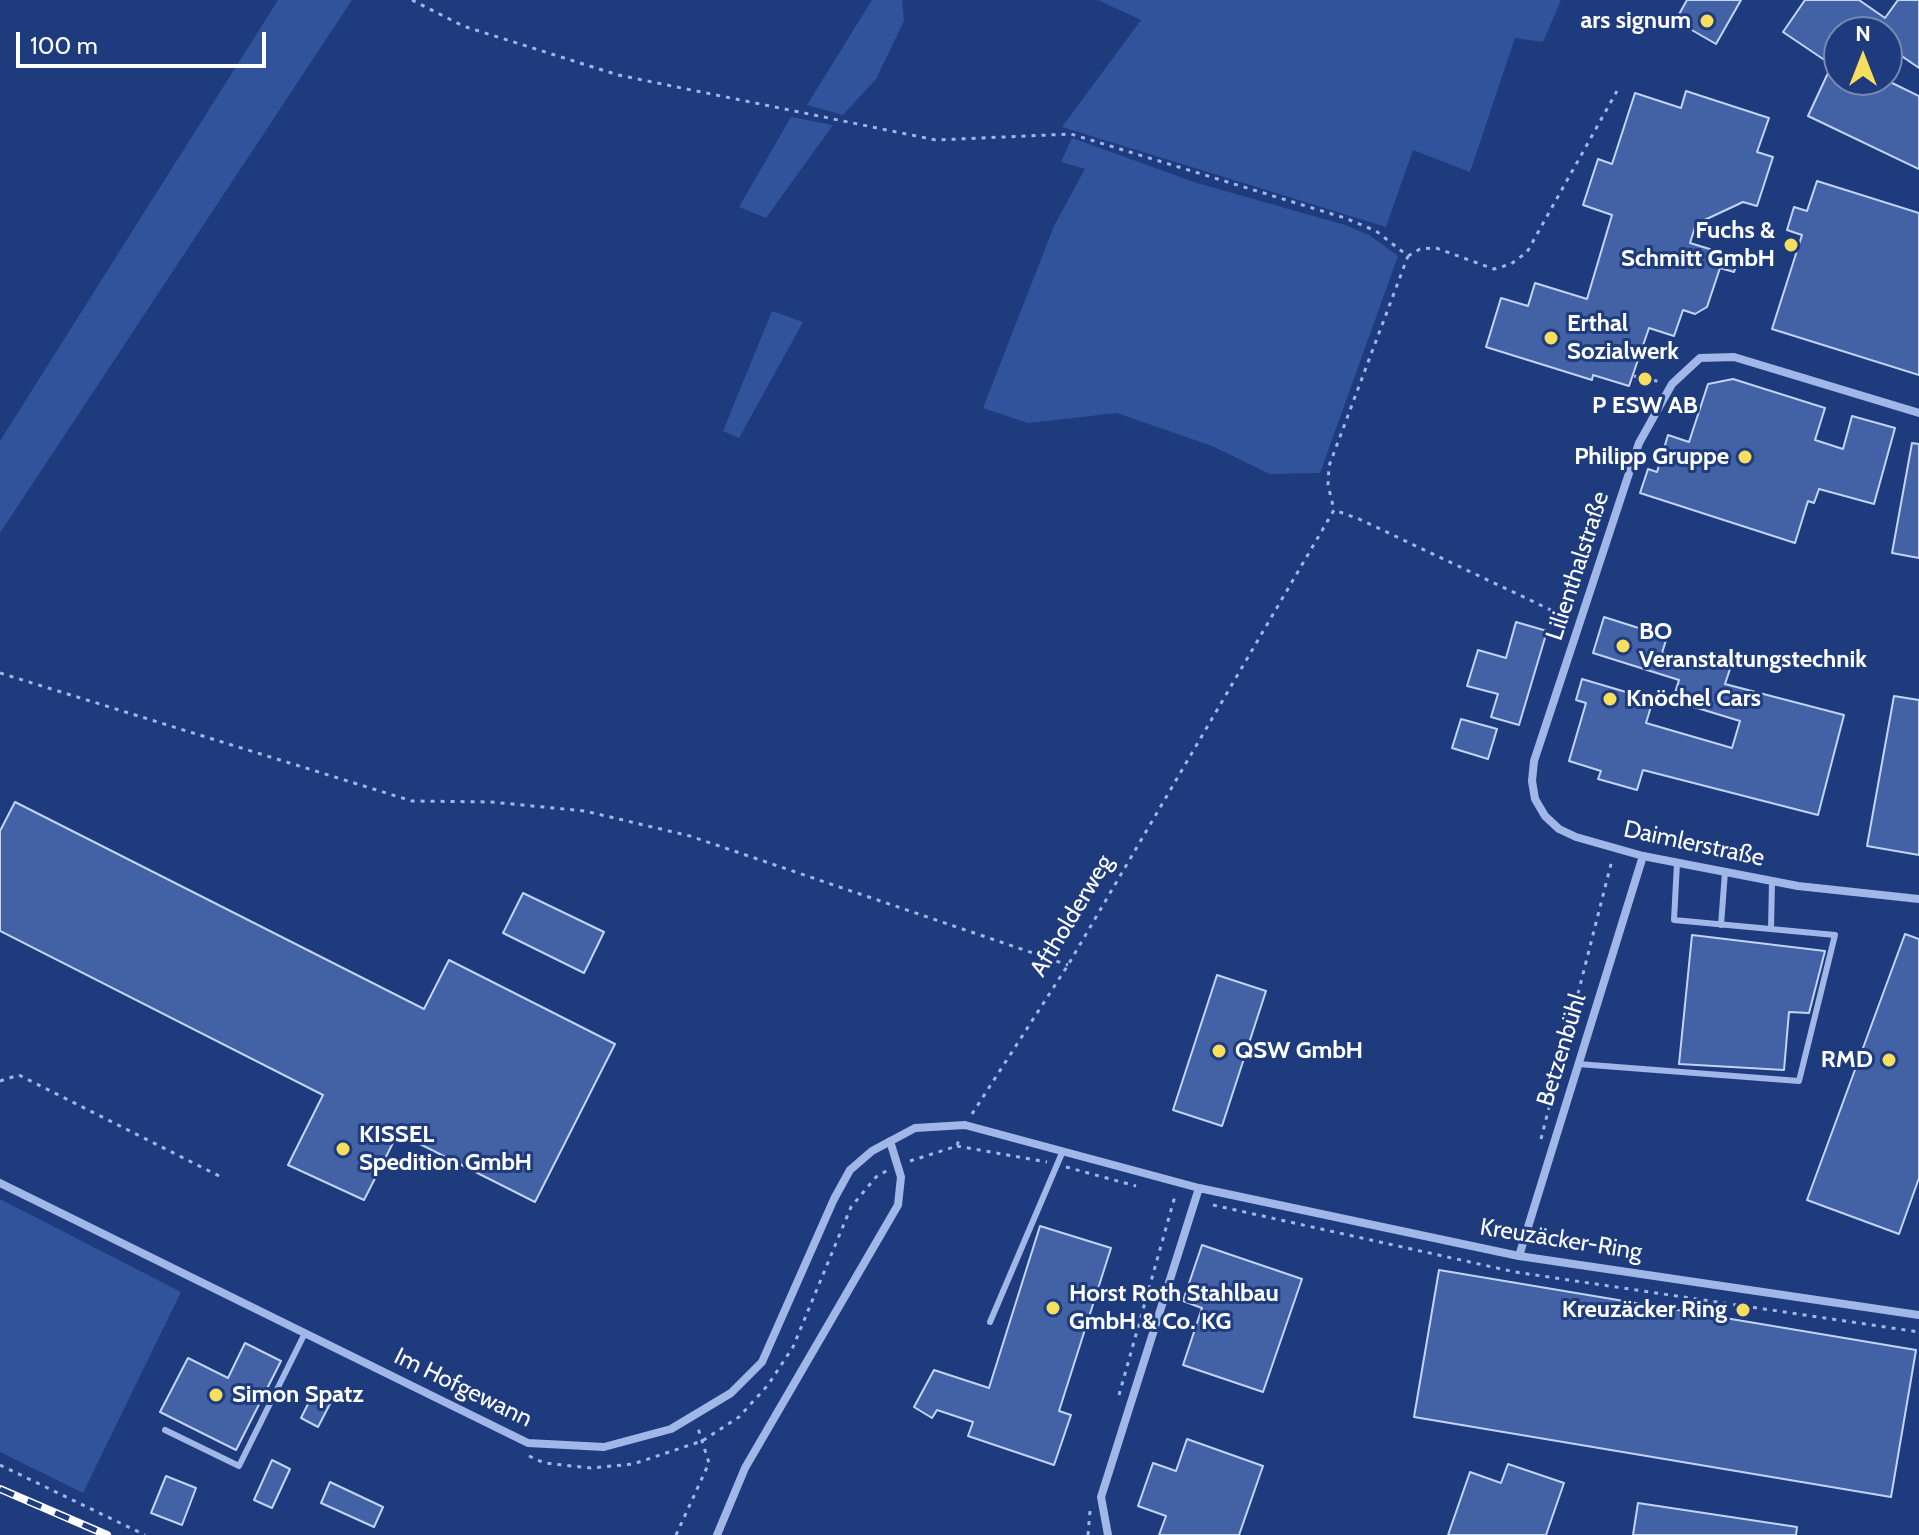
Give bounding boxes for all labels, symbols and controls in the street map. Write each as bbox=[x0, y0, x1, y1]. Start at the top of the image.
place label: ars signum bbox=[1580, 7, 1691, 35]
marker: ars signum bbox=[1698, 12, 1716, 30]
scale bar bbox=[20, 16, 270, 66]
north arrow bbox=[1823, 16, 1903, 96]
text: N bbox=[1855, 20, 1871, 47]
text: 100 m bbox=[30, 31, 98, 60]
place label: Fuchs & Schmitt GmbH bbox=[1621, 217, 1775, 273]
marker: Fuchs & Schmitt GmbH bbox=[1782, 236, 1800, 254]
place label: Erthal Sozialwerk bbox=[1567, 310, 1679, 366]
marker: Erthal Sozialwerk bbox=[1542, 329, 1560, 347]
marker: P ESW AB bbox=[1636, 370, 1654, 388]
place label: P ESW AB bbox=[1592, 392, 1698, 420]
place label: Philipp Gruppe bbox=[1574, 443, 1729, 471]
marker: Philipp Gruppe bbox=[1736, 448, 1754, 466]
street label: Lilienthalstraße bbox=[1540, 488, 1616, 644]
place label: BO Veranstaltungstechnik bbox=[1639, 618, 1867, 674]
marker: BO Veranstaltungstechnik bbox=[1614, 637, 1632, 655]
place label: Knöchel Cars bbox=[1626, 685, 1761, 713]
marker: Knöchel Cars bbox=[1601, 690, 1619, 708]
street label: Daimlerstraße bbox=[1621, 815, 1767, 873]
street label: Aftholderweg bbox=[1024, 850, 1120, 982]
street label: Betzenbühl bbox=[1531, 990, 1593, 1110]
place label: QSW GmbH bbox=[1235, 1037, 1363, 1065]
marker: QSW GmbH bbox=[1210, 1042, 1228, 1060]
place label: RMD bbox=[1821, 1046, 1873, 1074]
marker: RMD bbox=[1880, 1051, 1898, 1069]
place label: KISSEL Spedition GmbH bbox=[359, 1121, 532, 1177]
marker: KISSEL Spedition GmbH bbox=[334, 1140, 352, 1158]
street label: Kreuzäcker-Ring bbox=[1478, 1213, 1644, 1267]
place label: Horst Roth Stahlbau GmbH & Co. KG bbox=[1069, 1280, 1279, 1336]
place label: Kreuzäcker Ring bbox=[1562, 1296, 1727, 1324]
marker: Horst Roth Stahlbau GmbH & Co. KG bbox=[1044, 1299, 1062, 1317]
marker: Kreuzäcker Ring bbox=[1734, 1301, 1752, 1319]
street label: Im Hofgewann bbox=[389, 1342, 537, 1434]
place label: Simon Spatz bbox=[232, 1381, 364, 1409]
marker: Simon Spatz bbox=[207, 1386, 225, 1404]

